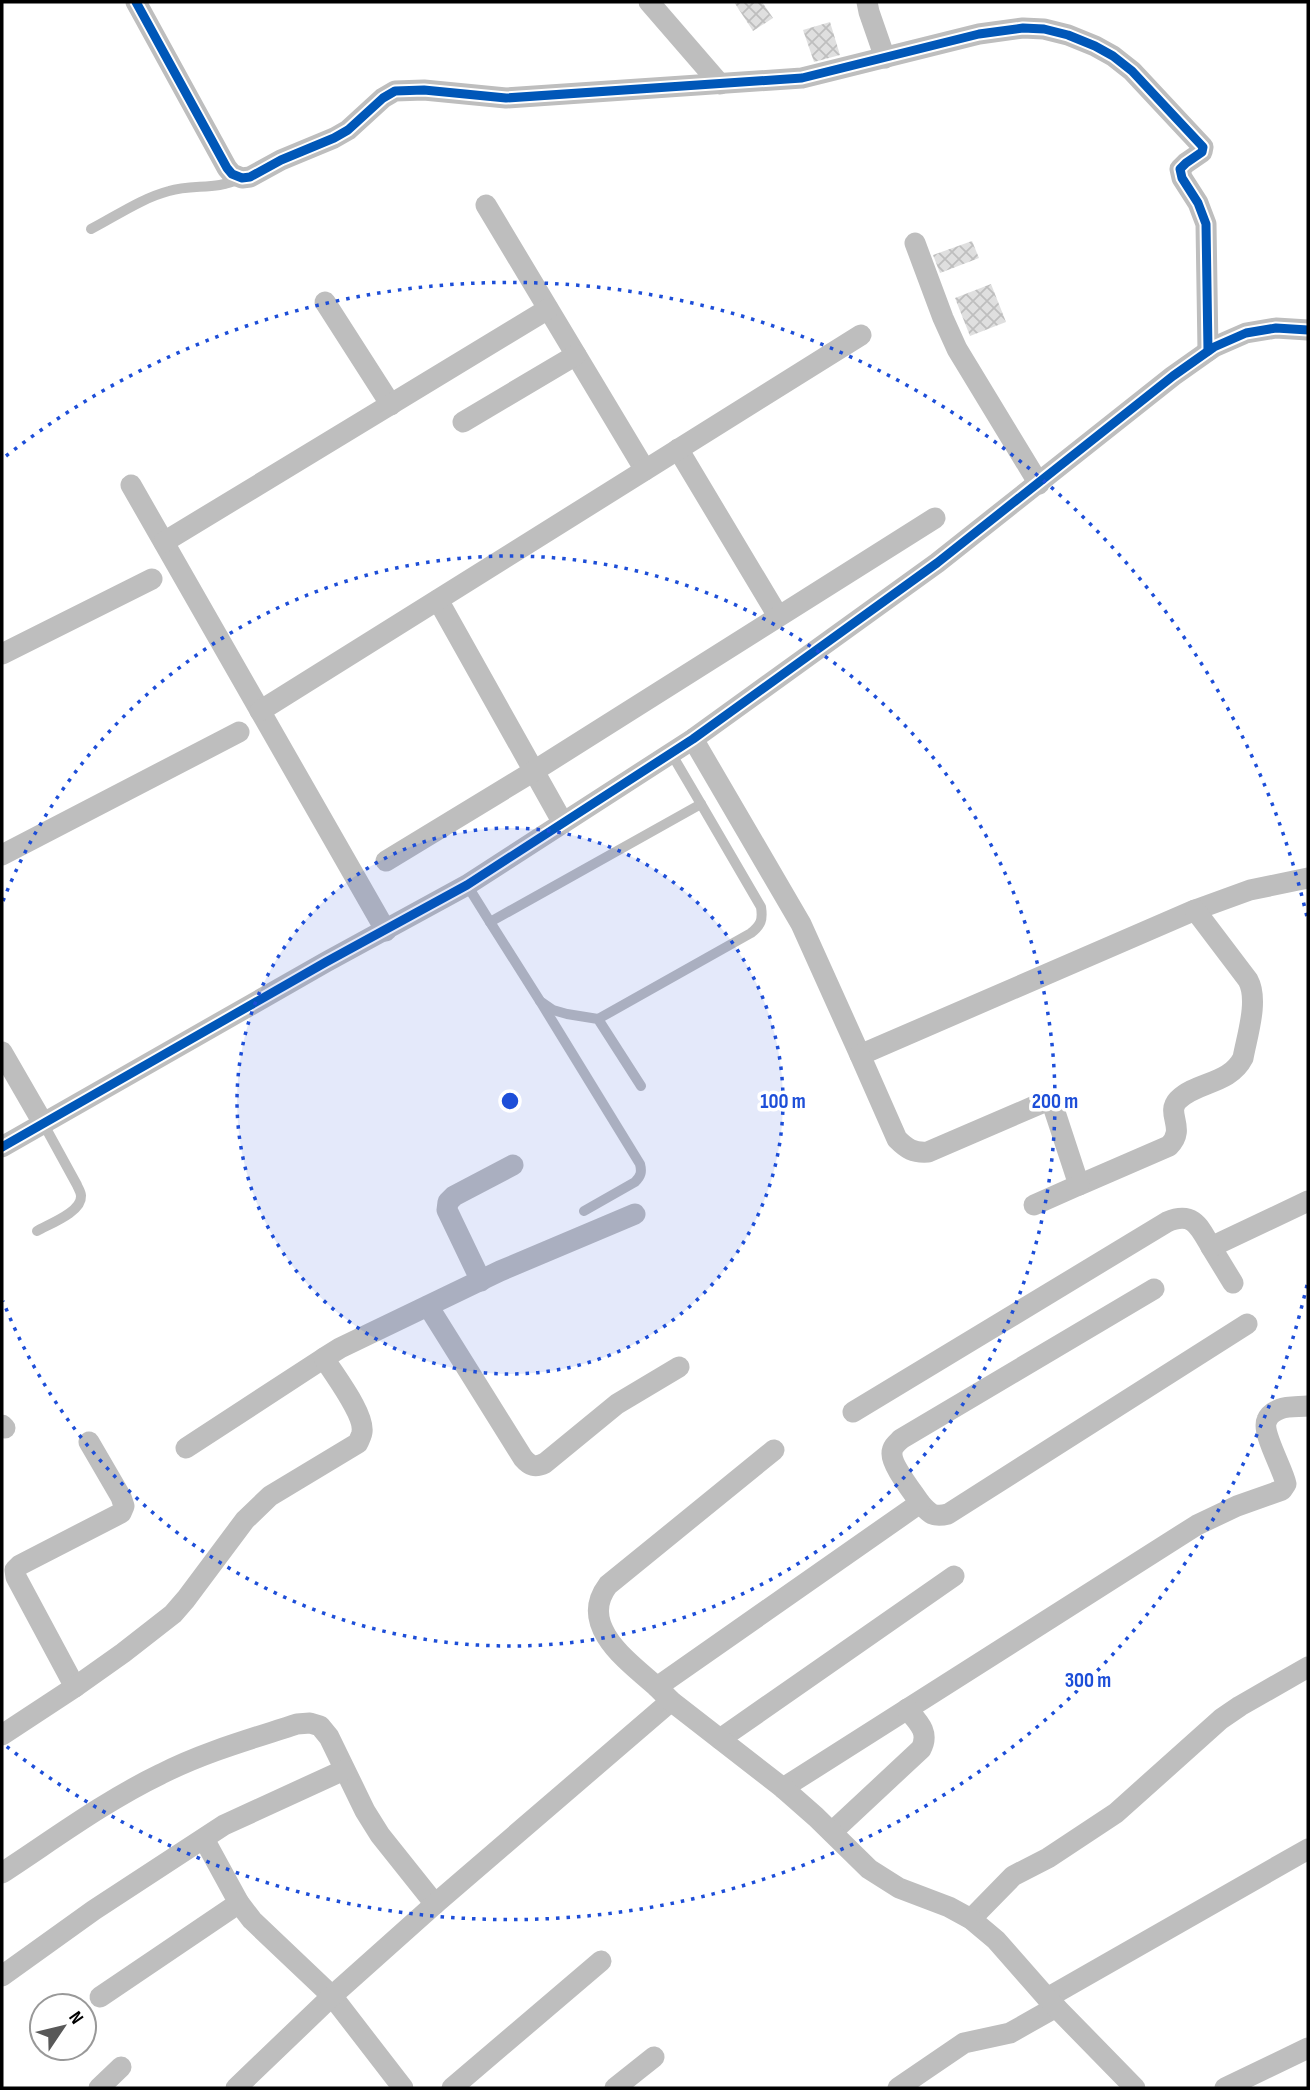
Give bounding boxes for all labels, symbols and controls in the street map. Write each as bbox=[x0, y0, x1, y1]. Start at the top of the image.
centre of rings bbox=[498, 1089, 522, 1113]
text: 100 m bbox=[760, 1089, 806, 1114]
text: 200 m bbox=[1032, 1089, 1078, 1114]
text: 300 m bbox=[1065, 1668, 1111, 1693]
north arrow bbox=[28, 1992, 98, 2062]
text: N bbox=[63, 2007, 88, 2029]

